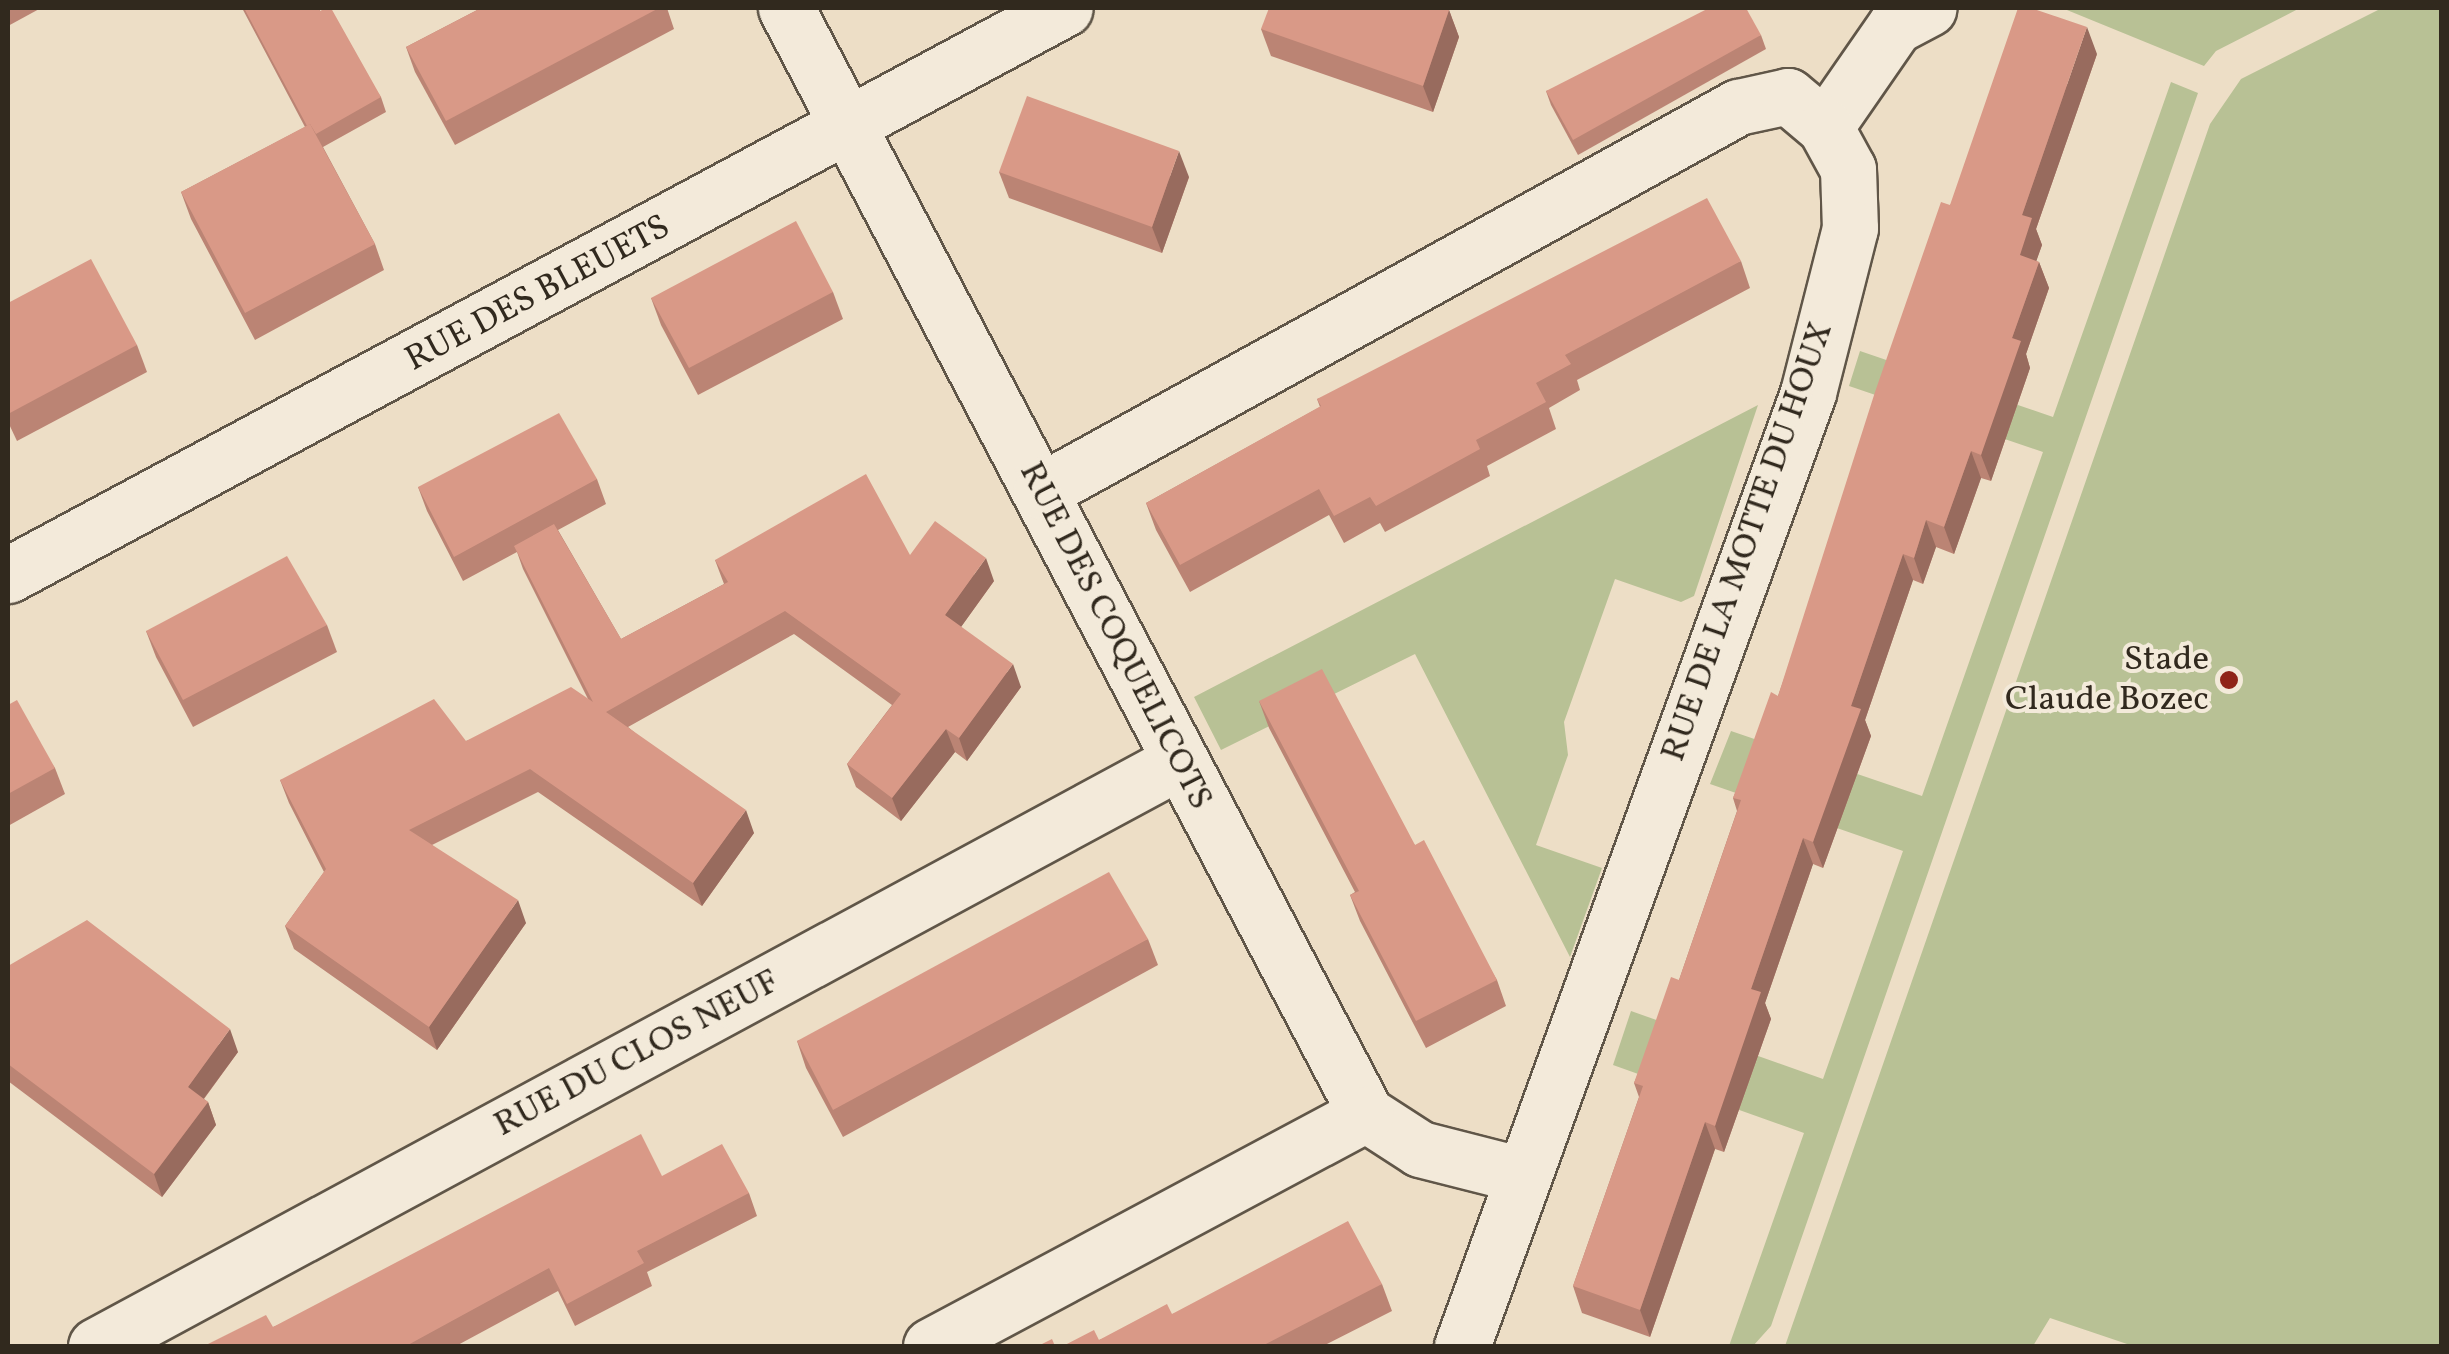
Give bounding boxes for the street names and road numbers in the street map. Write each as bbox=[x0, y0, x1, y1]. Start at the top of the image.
street label: RUE DES BLEUETS bbox=[399, 207, 677, 381]
street label: RUE DE LA MOTTE DU HOUX bbox=[1653, 317, 1843, 767]
street label: RUE DES COQUELICOTS bbox=[1009, 455, 1221, 817]
street label: RUE DU CLOS NEUF bbox=[487, 961, 787, 1147]

